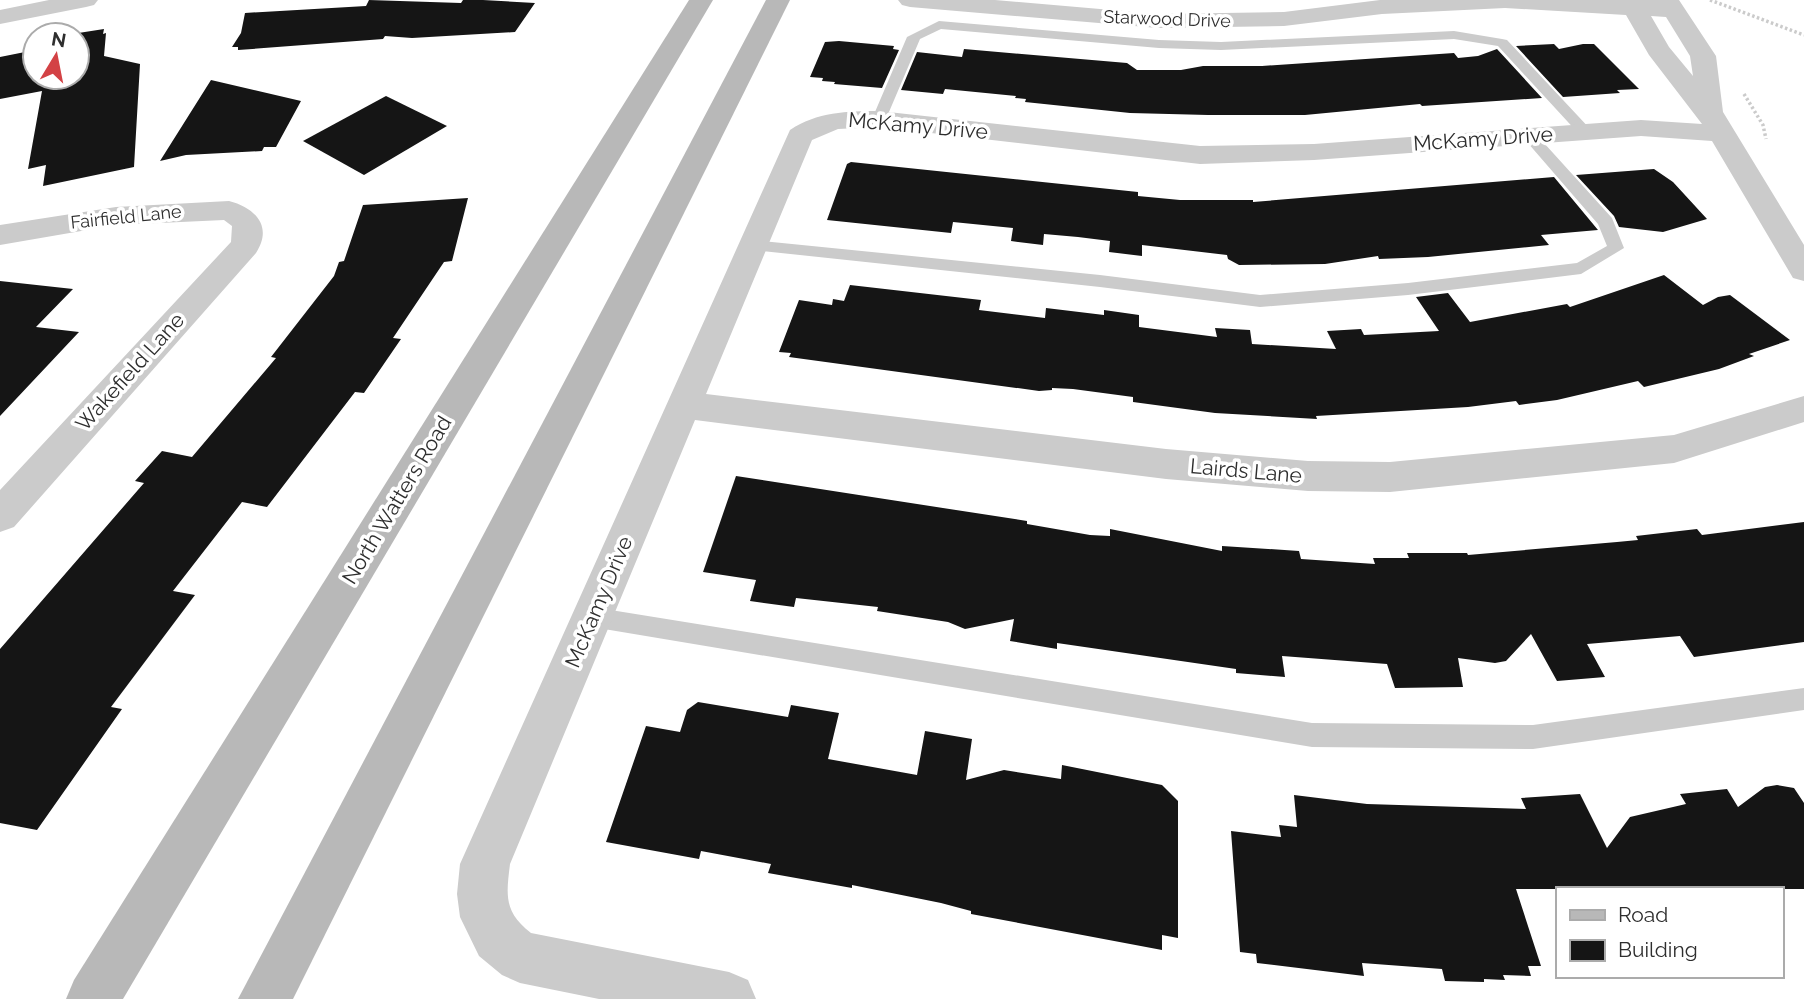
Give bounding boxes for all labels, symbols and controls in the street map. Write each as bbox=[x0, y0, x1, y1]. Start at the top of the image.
street label: Starwood Drive bbox=[1103, 6, 1231, 31]
north arrow bbox=[21, 21, 91, 91]
text: N bbox=[50, 27, 68, 51]
street label: McKamy Drive bbox=[847, 107, 989, 144]
street label: McKamy Drive bbox=[1412, 121, 1554, 156]
street label: Fairfield Lane bbox=[70, 200, 183, 233]
street label: Wakefield Lane bbox=[70, 307, 189, 436]
street label: North Watters Road bbox=[337, 411, 457, 588]
street label: Lairds Lane bbox=[1189, 453, 1303, 488]
street label: McKamy Drive bbox=[560, 532, 637, 671]
legend bbox=[1556, 887, 1783, 978]
text: Road bbox=[1618, 902, 1668, 927]
text: Building bbox=[1618, 937, 1698, 962]

